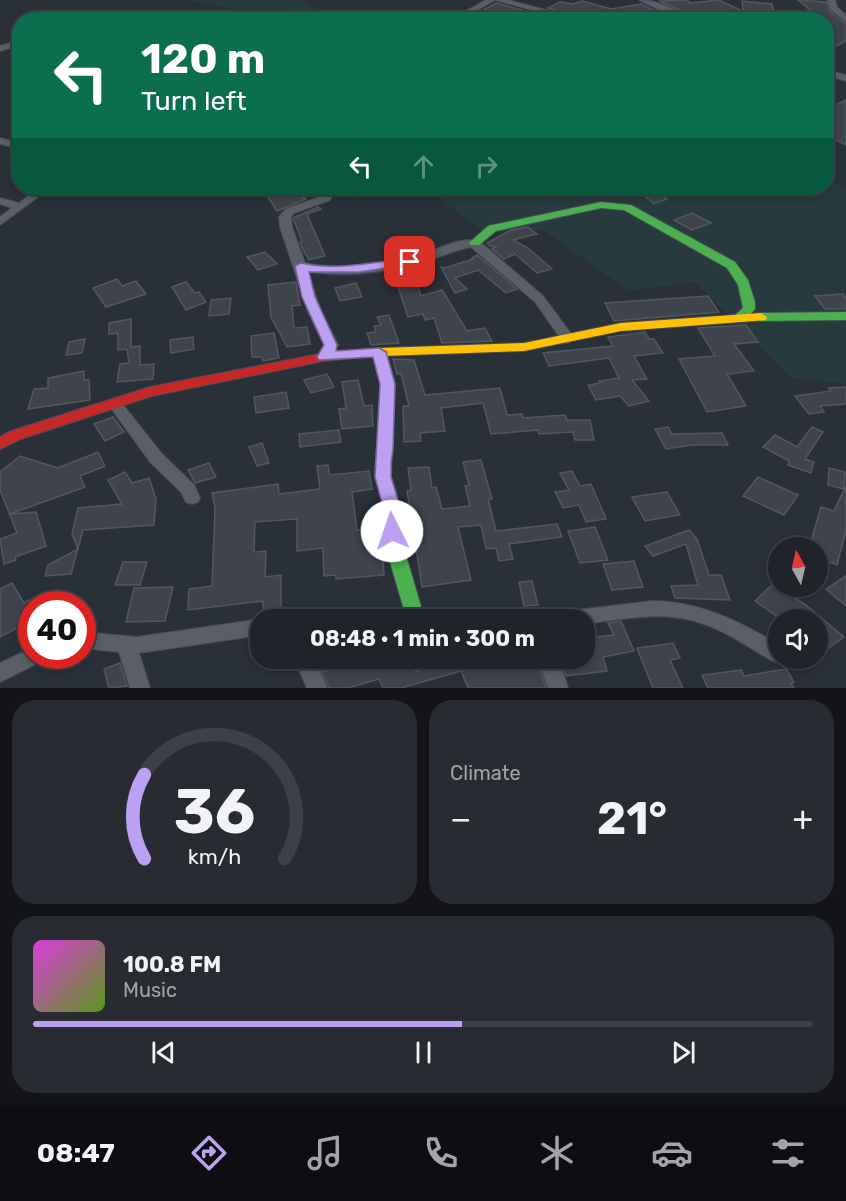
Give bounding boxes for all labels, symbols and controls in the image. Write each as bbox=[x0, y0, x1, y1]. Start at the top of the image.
text: 120 m bbox=[141, 34, 265, 84]
icon: left bbox=[42, 36, 120, 114]
text: Turn left bbox=[141, 85, 246, 117]
icon: left bbox=[344, 150, 377, 183]
icon: ahead bbox=[407, 150, 440, 183]
icon: right bbox=[470, 150, 503, 183]
pin bbox=[384, 236, 435, 287]
icon: arrive bbox=[393, 245, 426, 278]
position arrow bbox=[360, 499, 424, 563]
north arrow bbox=[768, 537, 828, 597]
map controls bbox=[768, 537, 828, 669]
speed limit sign: 40 bbox=[18, 591, 96, 669]
button: sound bbox=[768, 609, 828, 669]
text: 08:48 · 1 min · 300 m bbox=[310, 625, 535, 652]
text: Climate bbox=[450, 761, 521, 785]
text: 36 bbox=[174, 775, 255, 849]
text: 21° bbox=[597, 792, 667, 845]
text: − bbox=[450, 799, 471, 838]
text: + bbox=[792, 799, 813, 838]
text: km/h bbox=[188, 844, 241, 869]
text: 100.8 FM bbox=[123, 951, 221, 978]
text: Music bbox=[123, 978, 177, 1002]
icon: previous bbox=[147, 1036, 180, 1069]
icon: pause bbox=[407, 1036, 440, 1069]
icon: next bbox=[667, 1036, 700, 1069]
icon: directions bbox=[188, 1132, 230, 1174]
icon: music bbox=[304, 1132, 346, 1174]
icon: phone bbox=[420, 1132, 462, 1174]
icon: climate bbox=[536, 1132, 578, 1174]
icon: car bbox=[651, 1132, 693, 1174]
icon: filters bbox=[767, 1132, 809, 1174]
text: 08:47 bbox=[37, 1137, 115, 1169]

